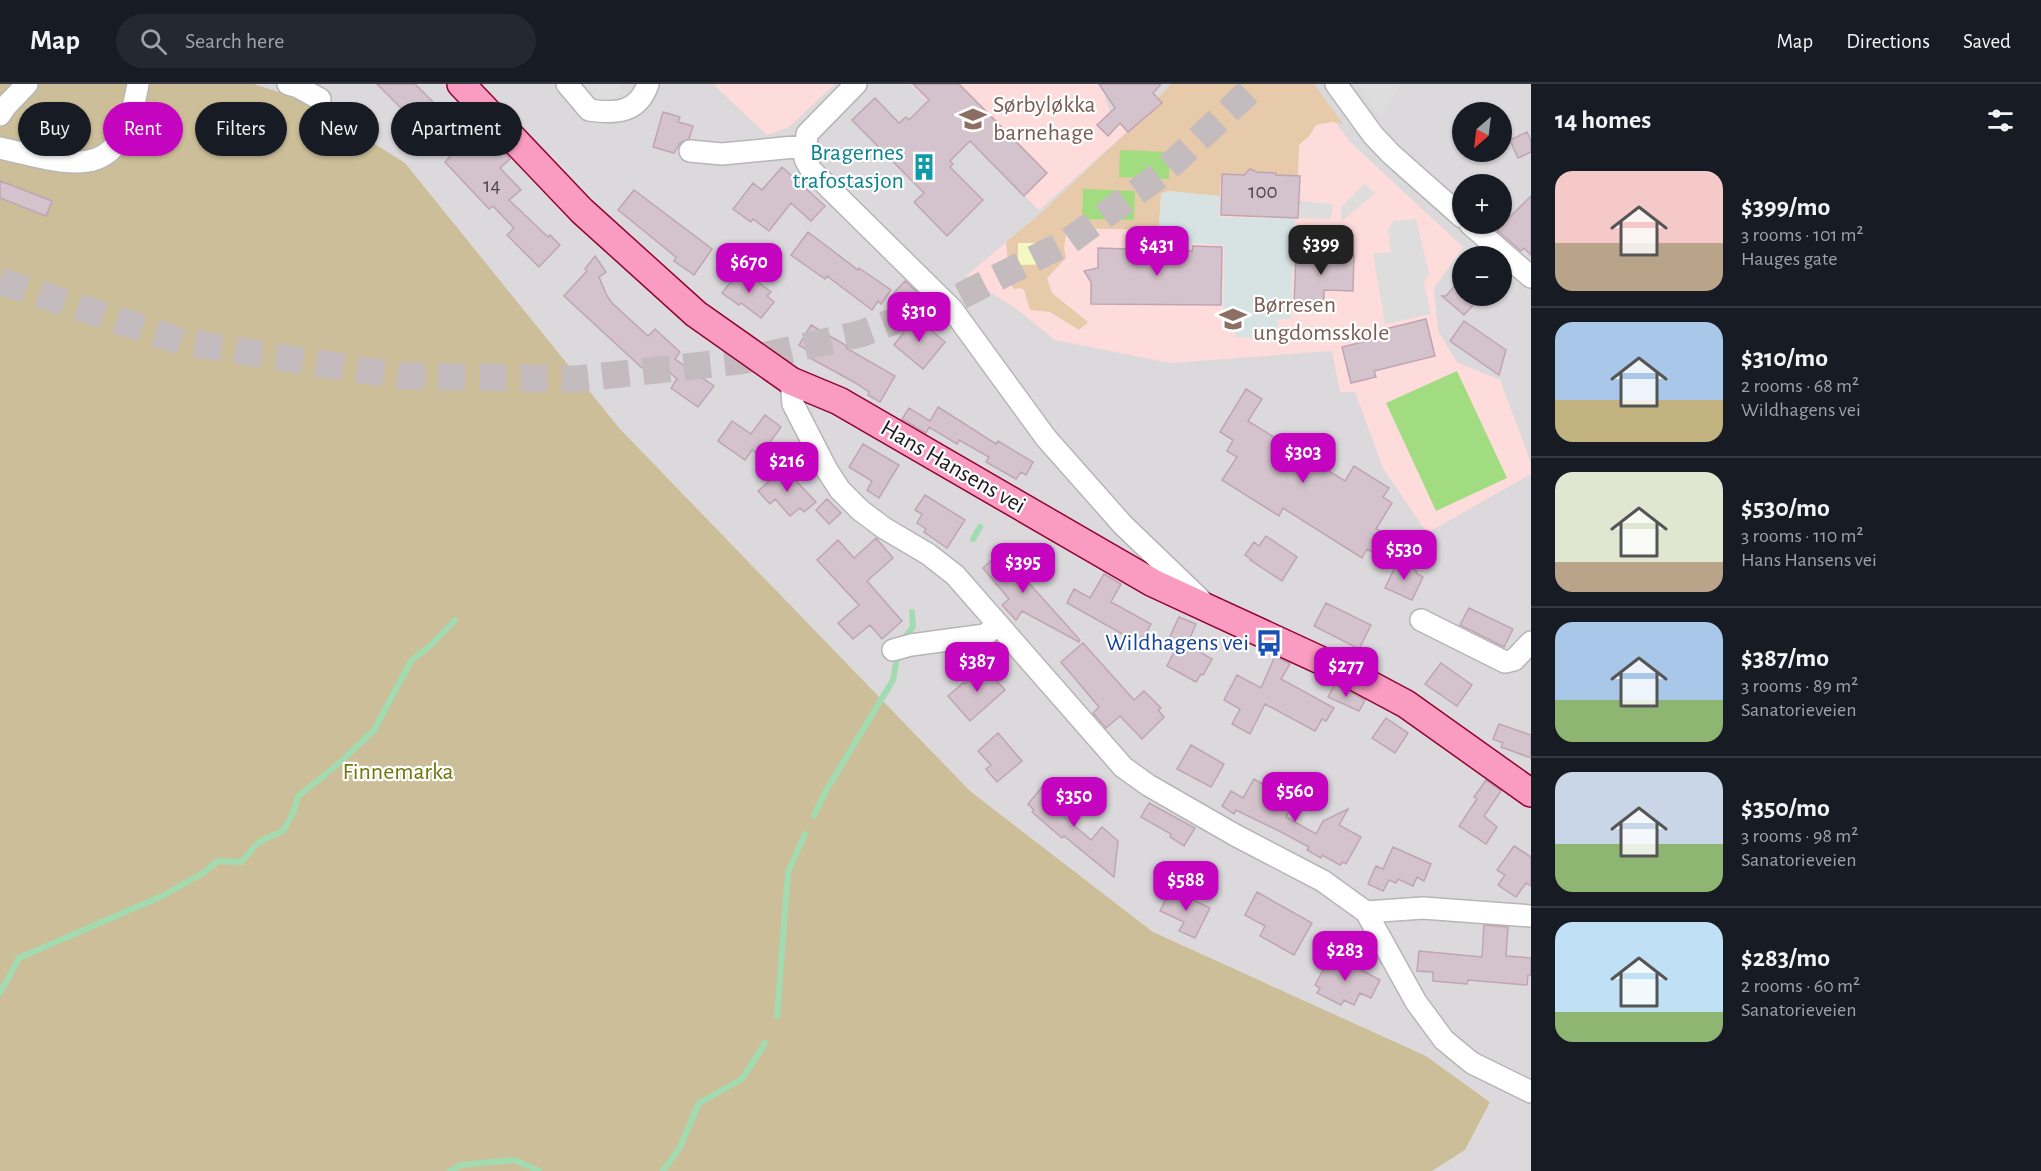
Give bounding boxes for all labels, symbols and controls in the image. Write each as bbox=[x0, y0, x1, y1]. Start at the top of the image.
search box bbox=[116, 14, 536, 68]
icon: search bbox=[137, 25, 170, 58]
text: Map bbox=[30, 27, 80, 55]
text: Search here bbox=[185, 30, 284, 52]
text: Map bbox=[1777, 31, 1813, 52]
text: Directions bbox=[1846, 31, 1930, 52]
text: Saved bbox=[1963, 31, 2011, 52]
place label: Sørbyløkka barnehage bbox=[993, 93, 1096, 145]
chip: Buy bbox=[18, 102, 91, 156]
chip: Rent bbox=[103, 102, 183, 156]
chip: Filters bbox=[195, 102, 287, 156]
chip: New bbox=[299, 102, 379, 156]
chip: Apartment bbox=[391, 102, 522, 156]
north arrow bbox=[1452, 102, 1512, 162]
map controls bbox=[1452, 102, 1512, 306]
school or university icon: Sørbyløkka barnehage bbox=[958, 104, 988, 134]
icon: filters bbox=[1984, 104, 2017, 137]
text: 14 homes bbox=[1555, 107, 1651, 133]
place label: Bragernes trafostasjon bbox=[793, 141, 904, 193]
building icon: Bragernes trafostasjon bbox=[909, 152, 939, 182]
button: + bbox=[1452, 174, 1512, 234]
house number: 14 bbox=[483, 175, 501, 196]
house number: 100 bbox=[1248, 181, 1278, 202]
text: $399/mo bbox=[1741, 194, 1830, 220]
icon: home bbox=[1603, 195, 1675, 267]
pin: $399 bbox=[1285, 225, 1357, 276]
text: 3 rooms · 101 m² bbox=[1741, 225, 1864, 245]
pin: $431 bbox=[1121, 226, 1193, 277]
text: $399 bbox=[1303, 234, 1339, 254]
text: $431 bbox=[1140, 235, 1174, 255]
pin: $670 bbox=[713, 243, 785, 294]
button: − bbox=[1452, 246, 1512, 306]
text: Hauges gate bbox=[1741, 249, 1837, 269]
text: $670 bbox=[730, 252, 768, 272]
pin: $310 bbox=[883, 292, 955, 343]
place label: Børresen ungdomsskole bbox=[1253, 293, 1389, 345]
text: $310 bbox=[901, 301, 937, 321]
school or university icon: Børresen ungdomsskole bbox=[1218, 304, 1248, 334]
text: $310/mo bbox=[1741, 345, 1828, 371]
icon: home bbox=[1603, 346, 1675, 418]
text: 2 rooms · 68 m² bbox=[1741, 376, 1859, 396]
text: Wildhagens vei bbox=[1741, 400, 1861, 420]
street label: Hans Hansens vei bbox=[876, 416, 1030, 518]
pin: $303 bbox=[1267, 433, 1339, 484]
pin: $216 bbox=[751, 442, 823, 493]
text: $303 bbox=[1285, 442, 1321, 462]
text: $216 bbox=[769, 451, 805, 471]
text: $530/mo bbox=[1741, 495, 1830, 521]
icon: home bbox=[1603, 496, 1675, 568]
text: 3 rooms · 110 m² bbox=[1741, 526, 1864, 546]
pin: $530 bbox=[1368, 530, 1440, 581]
text: $530 bbox=[1386, 539, 1422, 559]
pin: $395 bbox=[987, 543, 1059, 594]
text: Hans Hansens vei bbox=[1741, 550, 1877, 570]
text: $395 bbox=[1005, 552, 1041, 572]
bus stop icon: Wildhagens vei bbox=[1254, 628, 1284, 658]
place label: Wildhagens vei bbox=[1105, 631, 1249, 655]
pin: $387 bbox=[941, 642, 1013, 693]
text: $387/mo bbox=[1741, 645, 1829, 671]
icon: home bbox=[1603, 646, 1675, 718]
pin: $277 bbox=[1310, 647, 1382, 698]
text: $387 bbox=[959, 651, 995, 671]
text: $277 bbox=[1328, 656, 1364, 676]
text: 3 rooms · 89 m² bbox=[1741, 676, 1858, 696]
text: Sanatorieveien bbox=[1741, 700, 1857, 720]
park label: Finnemarka bbox=[342, 760, 454, 784]
pin: $560 bbox=[1259, 772, 1331, 823]
pin: $350 bbox=[1038, 777, 1110, 828]
text: $560 bbox=[1276, 781, 1314, 801]
text: $350 bbox=[1056, 786, 1092, 806]
text: $350/mo bbox=[1741, 795, 1830, 821]
icon: home bbox=[1603, 796, 1675, 868]
text: 3 rooms · 98 m² bbox=[1741, 826, 1858, 846]
text: Sanatorieveien bbox=[1741, 850, 1857, 870]
pin: $588 bbox=[1150, 861, 1222, 912]
text: $588 bbox=[1167, 870, 1205, 890]
pin: $283 bbox=[1309, 931, 1381, 982]
text: $283 bbox=[1327, 940, 1363, 960]
text: $283/mo bbox=[1741, 945, 1830, 971]
icon: home bbox=[1603, 946, 1675, 1018]
text: 2 rooms · 60 m² bbox=[1741, 976, 1860, 996]
text: Sanatorieveien bbox=[1741, 1000, 1857, 1020]

